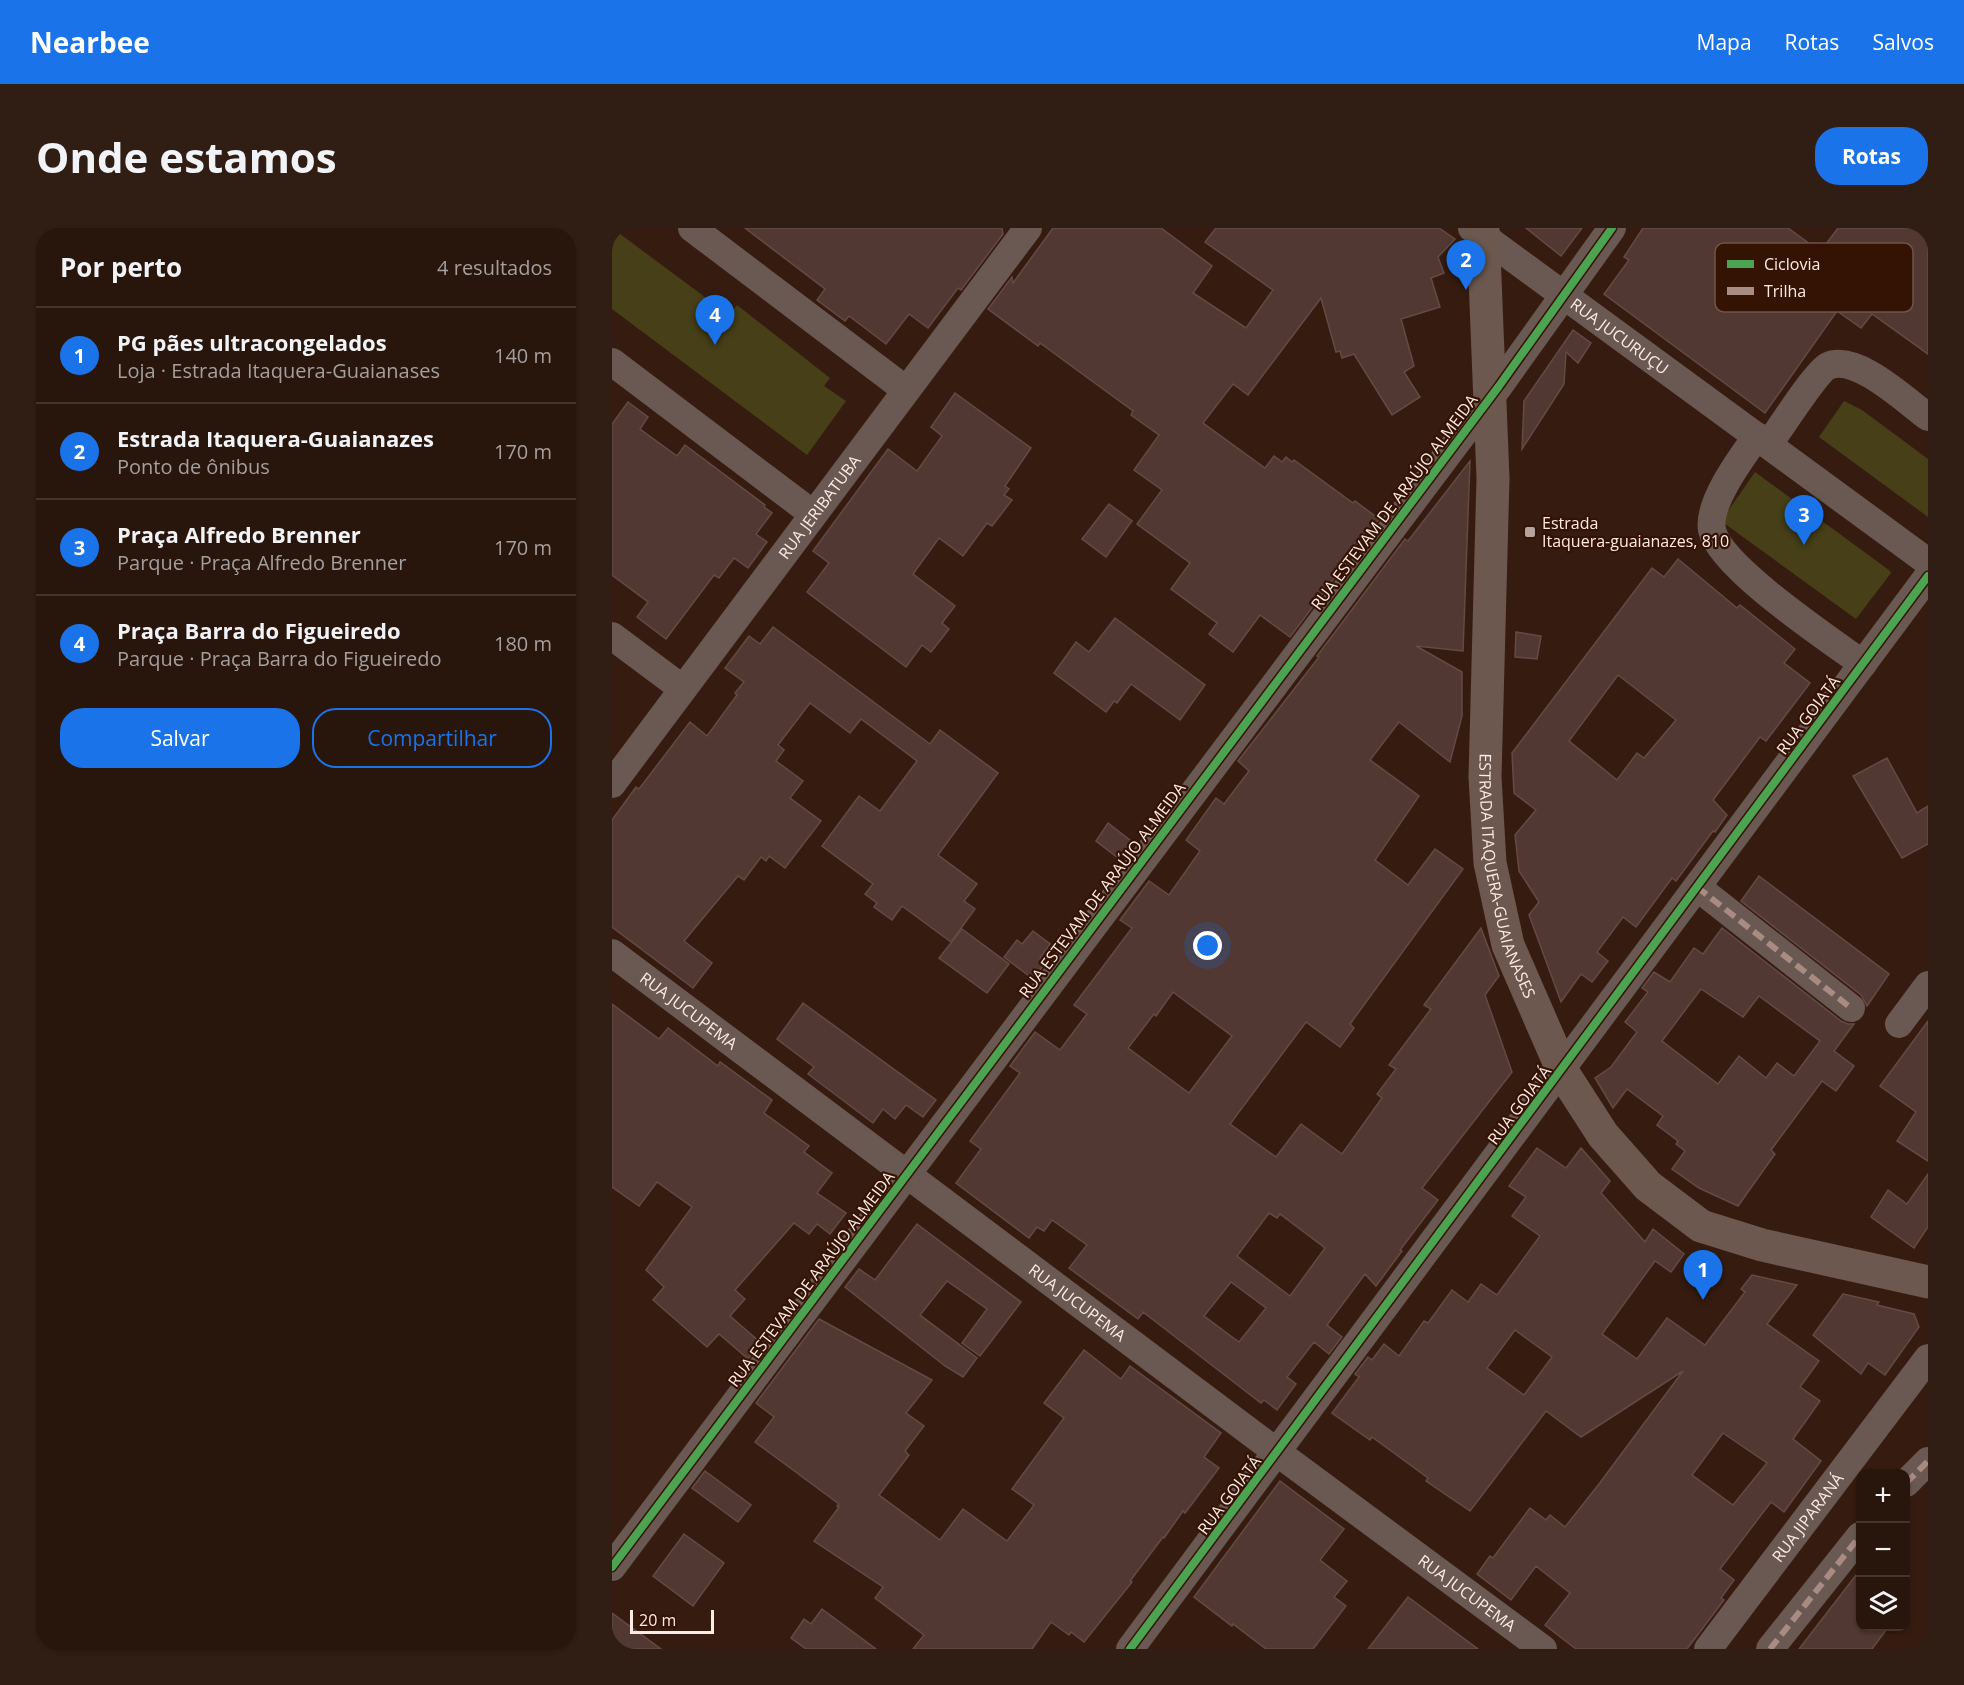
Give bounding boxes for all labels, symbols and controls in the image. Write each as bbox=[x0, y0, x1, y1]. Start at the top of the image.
text: Nearbee bbox=[30, 23, 150, 61]
text: Mapa bbox=[1697, 28, 1752, 56]
text: Rotas bbox=[1785, 28, 1839, 56]
text: Salvos bbox=[1872, 28, 1934, 56]
button: Rotas bbox=[1815, 127, 1928, 185]
text: Onde estamos bbox=[36, 128, 337, 185]
pin: 2 bbox=[1446, 241, 1486, 290]
legend bbox=[1715, 243, 1913, 312]
text: Por perto bbox=[60, 249, 182, 285]
text: Ciclovia bbox=[1764, 253, 1820, 275]
text: 4 resultados bbox=[437, 254, 552, 281]
text: Trilha bbox=[1764, 280, 1806, 302]
street label: RUA JUCURUÇU bbox=[1566, 293, 1673, 380]
pin: 4 bbox=[696, 296, 734, 345]
text: PG pães ultracongelados bbox=[117, 327, 387, 357]
text: 1 bbox=[74, 342, 85, 369]
text: 140 m bbox=[494, 342, 552, 369]
text: Loja · Estrada Itaquera-Guaianases bbox=[117, 357, 440, 384]
street label: RUA ESTEVAM DE ARAÚJO ALMEIDA bbox=[1306, 389, 1483, 614]
text: Estrada Itaquera-Guaianazes bbox=[117, 423, 434, 453]
text: 2 bbox=[74, 438, 85, 465]
text: 170 m bbox=[494, 438, 552, 465]
street label: RUA JERIBATUBA bbox=[773, 450, 866, 564]
text: Ponto de ônibus bbox=[117, 453, 270, 480]
pin: 3 bbox=[1784, 496, 1824, 545]
place label: Estrada Itaquera-guaianazes, 810 bbox=[1542, 512, 1729, 552]
text: Praça Alfredo Brenner bbox=[117, 519, 361, 549]
marker: Estrada Itaquera-guaianazes, 810 bbox=[1523, 525, 1537, 539]
text: 3 bbox=[74, 534, 85, 561]
text: 170 m bbox=[494, 534, 552, 561]
text: Parque · Praça Alfredo Brenner bbox=[117, 549, 406, 576]
text: Praça Barra do Figueiredo bbox=[117, 615, 401, 645]
text: 4 bbox=[74, 630, 85, 657]
text: 180 m bbox=[494, 630, 552, 657]
text: Parque · Praça Barra do Figueiredo bbox=[117, 645, 442, 672]
street label: RUA GOIATÁ bbox=[1771, 670, 1845, 759]
button: Salvar bbox=[60, 708, 300, 768]
button: Compartilhar bbox=[312, 708, 552, 768]
street label: ESTRADA ITAQUERA-GUAIANASES bbox=[1474, 753, 1541, 1002]
street label: RUA ESTEVAM DE ARAÚJO ALMEIDA bbox=[1014, 777, 1191, 1002]
your location bbox=[1193, 931, 1222, 960]
street label: RUA JUCUPEMA bbox=[636, 967, 743, 1055]
street label: RUA GOIATÁ bbox=[1482, 1060, 1556, 1149]
street label: RUA ESTEVAM DE ARAÚJO ALMEIDA bbox=[723, 1166, 900, 1391]
pin: 1 bbox=[1684, 1250, 1722, 1300]
street label: RUA JUCUPEMA bbox=[1024, 1259, 1131, 1347]
street label: RUA GOIATÁ bbox=[1192, 1450, 1266, 1539]
street label: RUA JIPARANÁ bbox=[1767, 1468, 1849, 1566]
map controls bbox=[1856, 1469, 1910, 1631]
button: + bbox=[1856, 1469, 1910, 1523]
button: − bbox=[1856, 1523, 1910, 1577]
street label: RUA JUCUPEMA bbox=[1414, 1549, 1521, 1637]
button: layers bbox=[1856, 1577, 1910, 1631]
scale bar bbox=[630, 1607, 714, 1634]
text: 20 m bbox=[639, 1609, 676, 1631]

